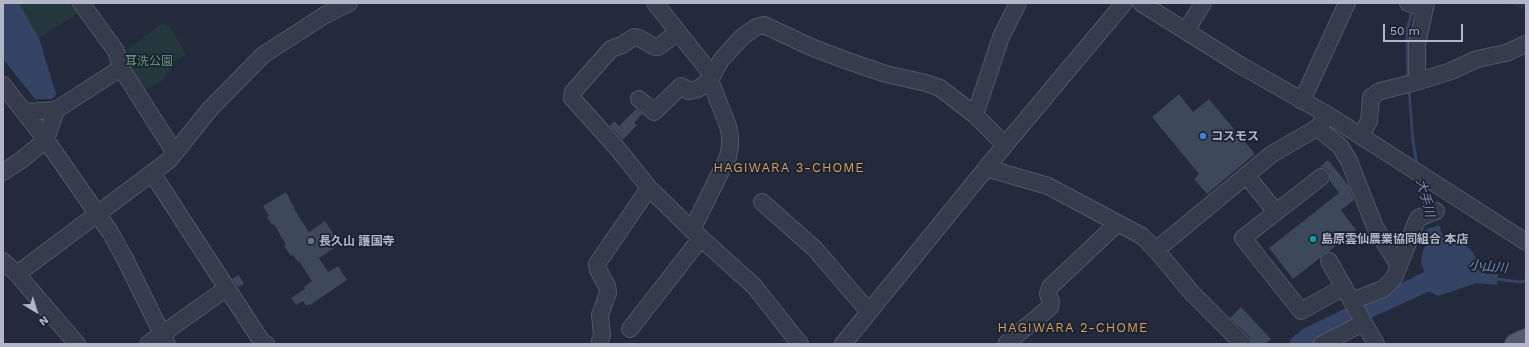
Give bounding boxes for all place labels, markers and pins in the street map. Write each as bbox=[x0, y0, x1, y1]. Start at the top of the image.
place label: コスモス bbox=[1211, 129, 1259, 143]
marker: コスモス bbox=[1198, 131, 1208, 141]
place label: 島原雲仙農業協同組合 本店 bbox=[1321, 232, 1468, 246]
place label: 長久山 護国寺 bbox=[319, 234, 394, 248]
marker: 島原雲仙農業協同組合 本店 bbox=[1308, 234, 1318, 244]
marker: 長久山 護国寺 bbox=[306, 236, 316, 246]

